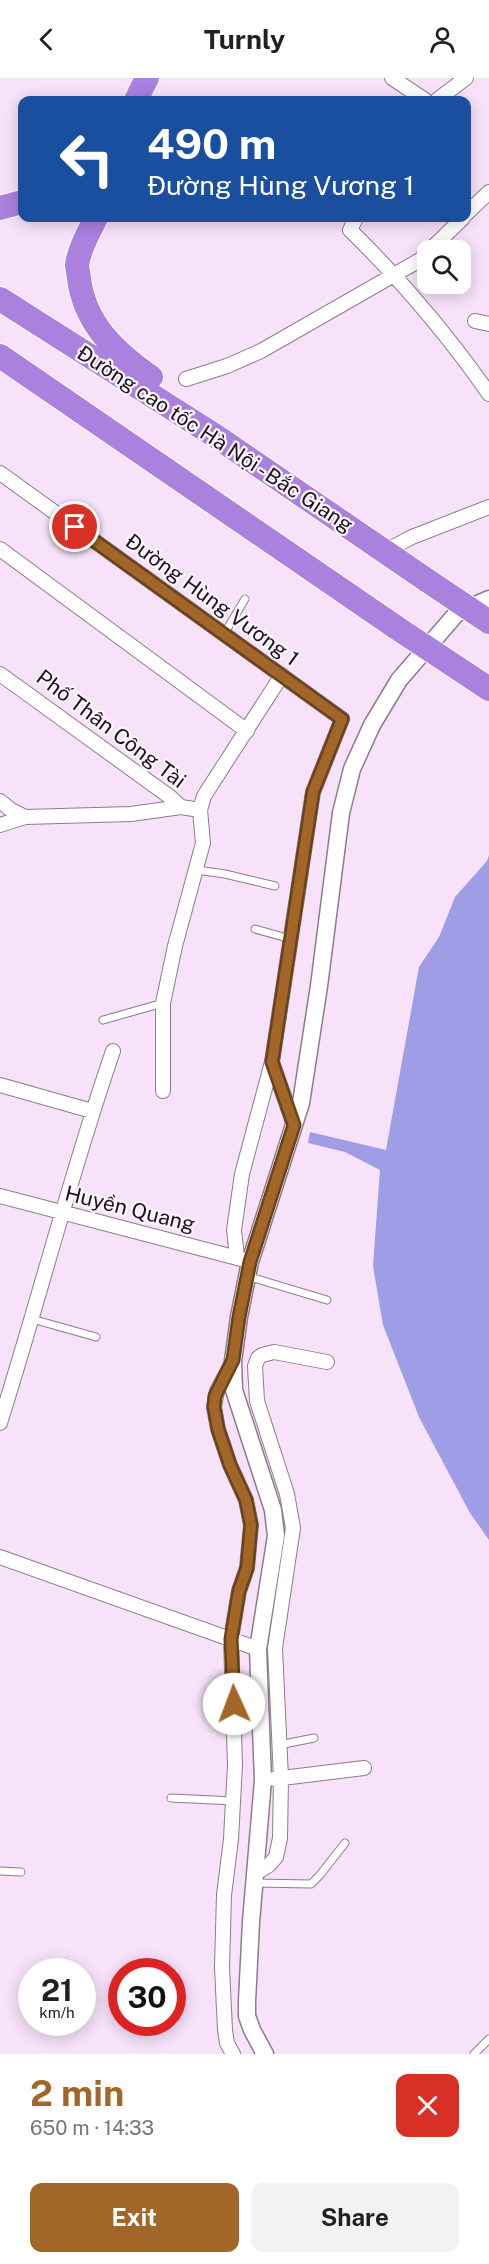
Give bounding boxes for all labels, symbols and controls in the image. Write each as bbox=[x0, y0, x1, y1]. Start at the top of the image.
icon: back bbox=[30, 23, 63, 56]
text: Turnly bbox=[204, 23, 285, 55]
icon: person bbox=[426, 23, 459, 56]
text: 490 m bbox=[147, 119, 276, 168]
icon: left bbox=[48, 120, 126, 198]
text: Đường Hùng Vương 1 bbox=[147, 169, 415, 201]
map controls bbox=[417, 240, 471, 294]
button: search bbox=[417, 240, 471, 294]
street label: Đường cao tốc Hà Nội - Bắc Giang bbox=[73, 340, 358, 537]
pin bbox=[49, 501, 100, 552]
icon: arrive bbox=[58, 510, 91, 543]
street label: Đường Hùng Vương 1 bbox=[121, 528, 304, 671]
street label: Phố Thân Công Tài bbox=[32, 664, 191, 793]
street label: Huyền Quang bbox=[63, 1180, 198, 1237]
position arrow bbox=[202, 1672, 266, 1736]
speed limit sign: 30 bbox=[108, 1958, 186, 2036]
text: 21 bbox=[41, 1972, 73, 2008]
text: km/h bbox=[39, 2004, 75, 2021]
text: 2 min bbox=[30, 2072, 124, 2114]
button: close bbox=[396, 2074, 459, 2137]
text: 650 m · 14:33 bbox=[30, 2116, 154, 2140]
button: Exit bbox=[30, 2183, 239, 2252]
button: Share bbox=[251, 2183, 459, 2252]

